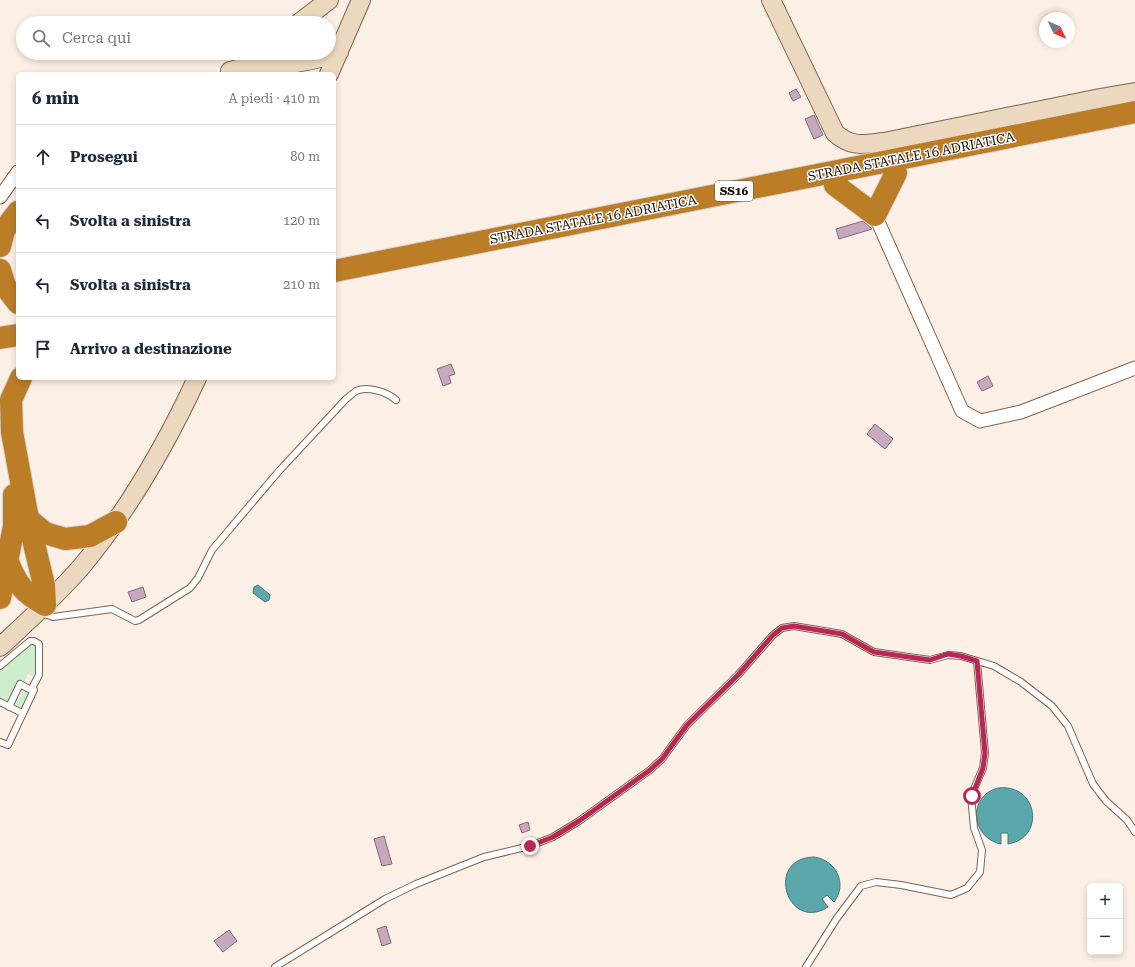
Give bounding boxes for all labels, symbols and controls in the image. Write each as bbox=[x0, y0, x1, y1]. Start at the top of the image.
north arrow bbox=[1039, 12, 1075, 48]
search box bbox=[16, 16, 336, 60]
icon: search bbox=[30, 27, 52, 49]
text: Cerca qui bbox=[62, 29, 131, 47]
text: 6 min bbox=[32, 88, 79, 108]
text: A piedi · 410 m bbox=[228, 91, 320, 106]
street label: STRADA STATALE 16 ADRIATICA bbox=[806, 129, 1016, 184]
icon: ahead bbox=[32, 146, 54, 168]
text: Prosegui bbox=[70, 148, 138, 166]
text: 80 m bbox=[290, 149, 320, 164]
road number: SS16 bbox=[715, 181, 753, 201]
street label: STRADA STATALE 16 ADRIATICA bbox=[488, 192, 698, 247]
icon: left bbox=[32, 210, 54, 232]
text: Svolta a sinistra bbox=[70, 212, 191, 230]
text: 120 m bbox=[283, 213, 320, 228]
icon: left bbox=[32, 274, 54, 296]
text: Svolta a sinistra bbox=[70, 276, 191, 294]
text: 210 m bbox=[283, 277, 320, 292]
icon: arrive bbox=[32, 338, 54, 360]
text: Arrivo a destinazione bbox=[70, 340, 232, 358]
route start bbox=[963, 787, 981, 805]
route end bbox=[521, 837, 539, 855]
map controls bbox=[1087, 883, 1123, 955]
button: + bbox=[1087, 883, 1123, 919]
button: − bbox=[1087, 919, 1123, 955]

